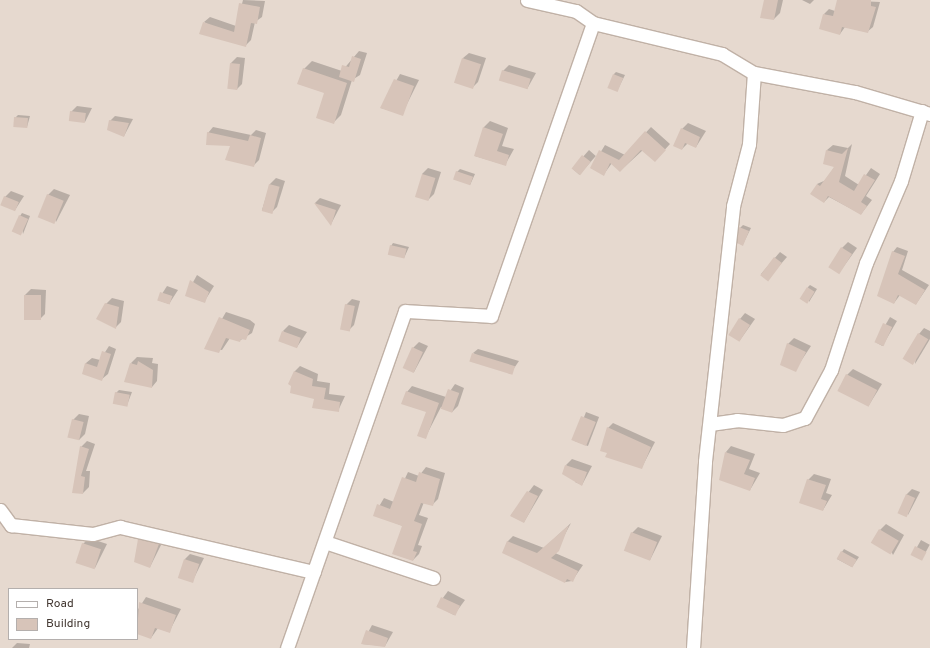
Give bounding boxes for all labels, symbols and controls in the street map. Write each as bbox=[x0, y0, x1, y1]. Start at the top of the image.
legend bbox=[8, 588, 138, 640]
text: Road bbox=[46, 596, 74, 612]
text: Building bbox=[46, 616, 90, 632]

